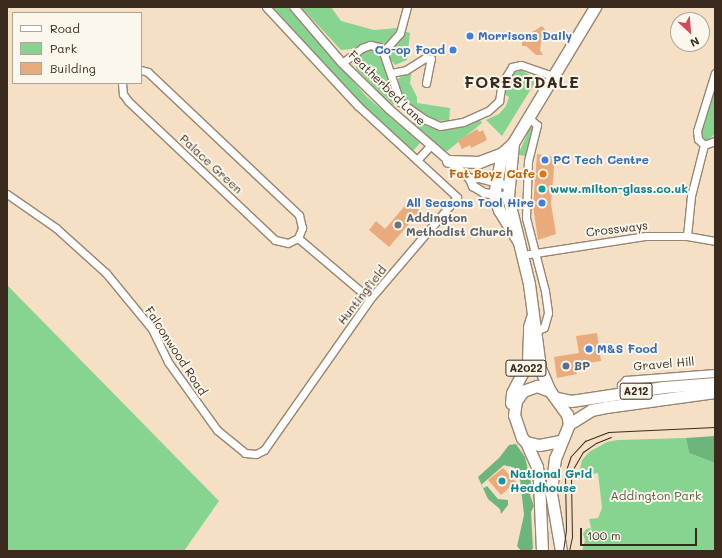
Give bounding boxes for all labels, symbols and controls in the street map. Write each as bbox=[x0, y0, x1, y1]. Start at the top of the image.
legend bbox=[12, 12, 142, 84]
north arrow bbox=[670, 12, 710, 52]
text: Road bbox=[50, 20, 80, 36]
place label: Morrisons Daily bbox=[478, 29, 572, 43]
marker: Morrisons Daily bbox=[465, 31, 475, 41]
text: N bbox=[688, 34, 702, 51]
text: Park bbox=[50, 40, 77, 56]
place label: Co-op Food bbox=[375, 43, 445, 57]
marker: Co-op Food bbox=[448, 45, 458, 55]
street label: Featherbed Lane bbox=[345, 48, 429, 128]
text: Building bbox=[50, 60, 96, 76]
district label: FORESTDALE bbox=[464, 72, 580, 92]
street label: Palace Green bbox=[177, 131, 245, 197]
place label: PC Tech Centre bbox=[553, 153, 649, 167]
marker: PC Tech Centre bbox=[540, 155, 550, 165]
place label: Fat Boyz Cafe bbox=[449, 167, 535, 181]
marker: Fat Boyz Cafe bbox=[538, 169, 548, 179]
place label: www.milton-glass.co.uk bbox=[550, 182, 688, 196]
marker: www.milton-glass.co.uk bbox=[537, 184, 547, 194]
place label: All Seasons Tool Hire bbox=[406, 196, 534, 210]
marker: All Seasons Tool Hire bbox=[537, 198, 547, 208]
place label: Addington Methodist Church bbox=[406, 211, 513, 239]
street label: Crossways bbox=[585, 218, 649, 240]
marker: Addington Methodist Church bbox=[393, 220, 403, 230]
street label: Huntingfield bbox=[335, 263, 389, 327]
street label: Falconwood Road bbox=[142, 304, 210, 398]
place label: M&S Food bbox=[597, 342, 657, 356]
marker: M&S Food bbox=[584, 344, 594, 354]
street label: Gravel Hill bbox=[633, 354, 695, 374]
road number: A2022 bbox=[505, 359, 547, 377]
place label: BP bbox=[574, 359, 590, 373]
marker: BP bbox=[561, 361, 571, 371]
road number: A212 bbox=[619, 382, 653, 400]
place label: National Grid Headhouse bbox=[510, 467, 592, 495]
marker: National Grid Headhouse bbox=[497, 476, 507, 486]
park label: Addington Park bbox=[611, 489, 701, 503]
scale bar bbox=[582, 520, 699, 546]
text: 100 m bbox=[587, 527, 621, 543]

